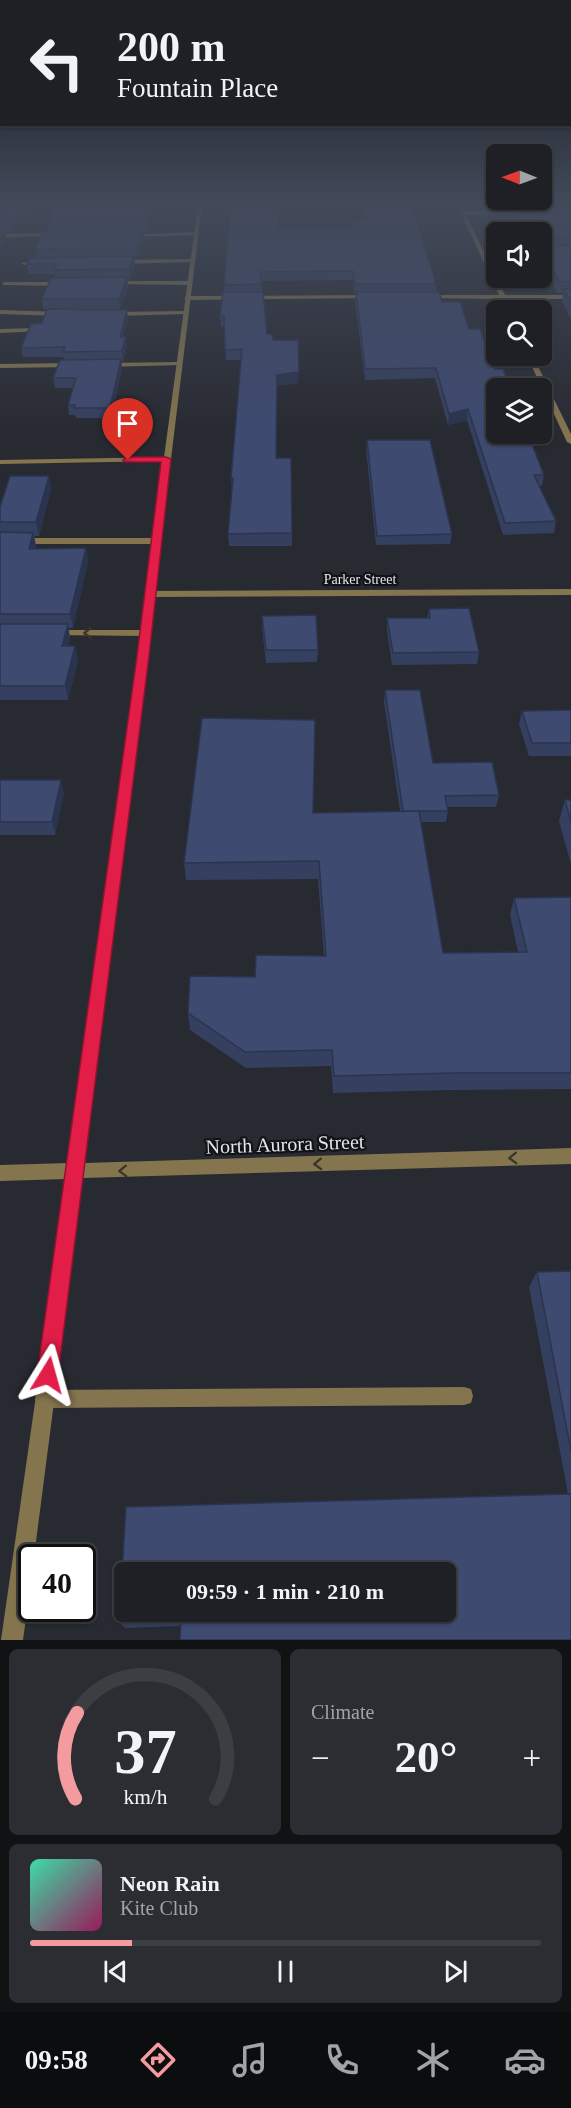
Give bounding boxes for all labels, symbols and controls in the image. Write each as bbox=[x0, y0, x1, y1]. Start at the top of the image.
icon: left bbox=[18, 24, 96, 102]
text: 200 m bbox=[117, 24, 226, 70]
text: Fountain Place bbox=[117, 73, 278, 103]
north arrow bbox=[486, 144, 552, 210]
map controls bbox=[486, 144, 552, 444]
button: sound bbox=[486, 222, 552, 288]
button: search bbox=[486, 300, 552, 366]
button: layers bbox=[486, 378, 552, 444]
pin bbox=[102, 398, 153, 460]
icon: arrive bbox=[111, 407, 144, 440]
street label: Parker Street bbox=[324, 572, 396, 587]
one-way arrow bbox=[83, 627, 92, 639]
street label: North Aurora Street bbox=[205, 1130, 365, 1158]
one-way arrow bbox=[508, 1152, 517, 1164]
one-way arrow bbox=[313, 1158, 322, 1171]
one-way arrow bbox=[118, 1164, 127, 1177]
position arrow bbox=[16, 1343, 80, 1407]
speed limit sign: 40 bbox=[18, 1544, 96, 1622]
text: 09:59 · 1 min · 210 m bbox=[186, 1579, 384, 1604]
text: Climate bbox=[311, 1701, 374, 1723]
text: 37 bbox=[114, 1717, 176, 1786]
text: 20° bbox=[395, 1732, 458, 1782]
text: − bbox=[311, 1740, 330, 1776]
text: + bbox=[522, 1740, 541, 1776]
text: km/h bbox=[123, 1785, 167, 1809]
text: Neon Rain bbox=[120, 1871, 220, 1896]
text: Kite Club bbox=[120, 1897, 198, 1919]
icon: previous bbox=[99, 1955, 132, 1988]
icon: pause bbox=[269, 1955, 302, 1988]
icon: next bbox=[439, 1955, 472, 1988]
icon: directions bbox=[137, 2039, 179, 2081]
icon: music bbox=[229, 2039, 271, 2081]
icon: phone bbox=[321, 2039, 363, 2081]
icon: climate bbox=[412, 2039, 454, 2081]
icon: car bbox=[504, 2039, 546, 2081]
text: 09:58 bbox=[25, 2045, 88, 2075]

